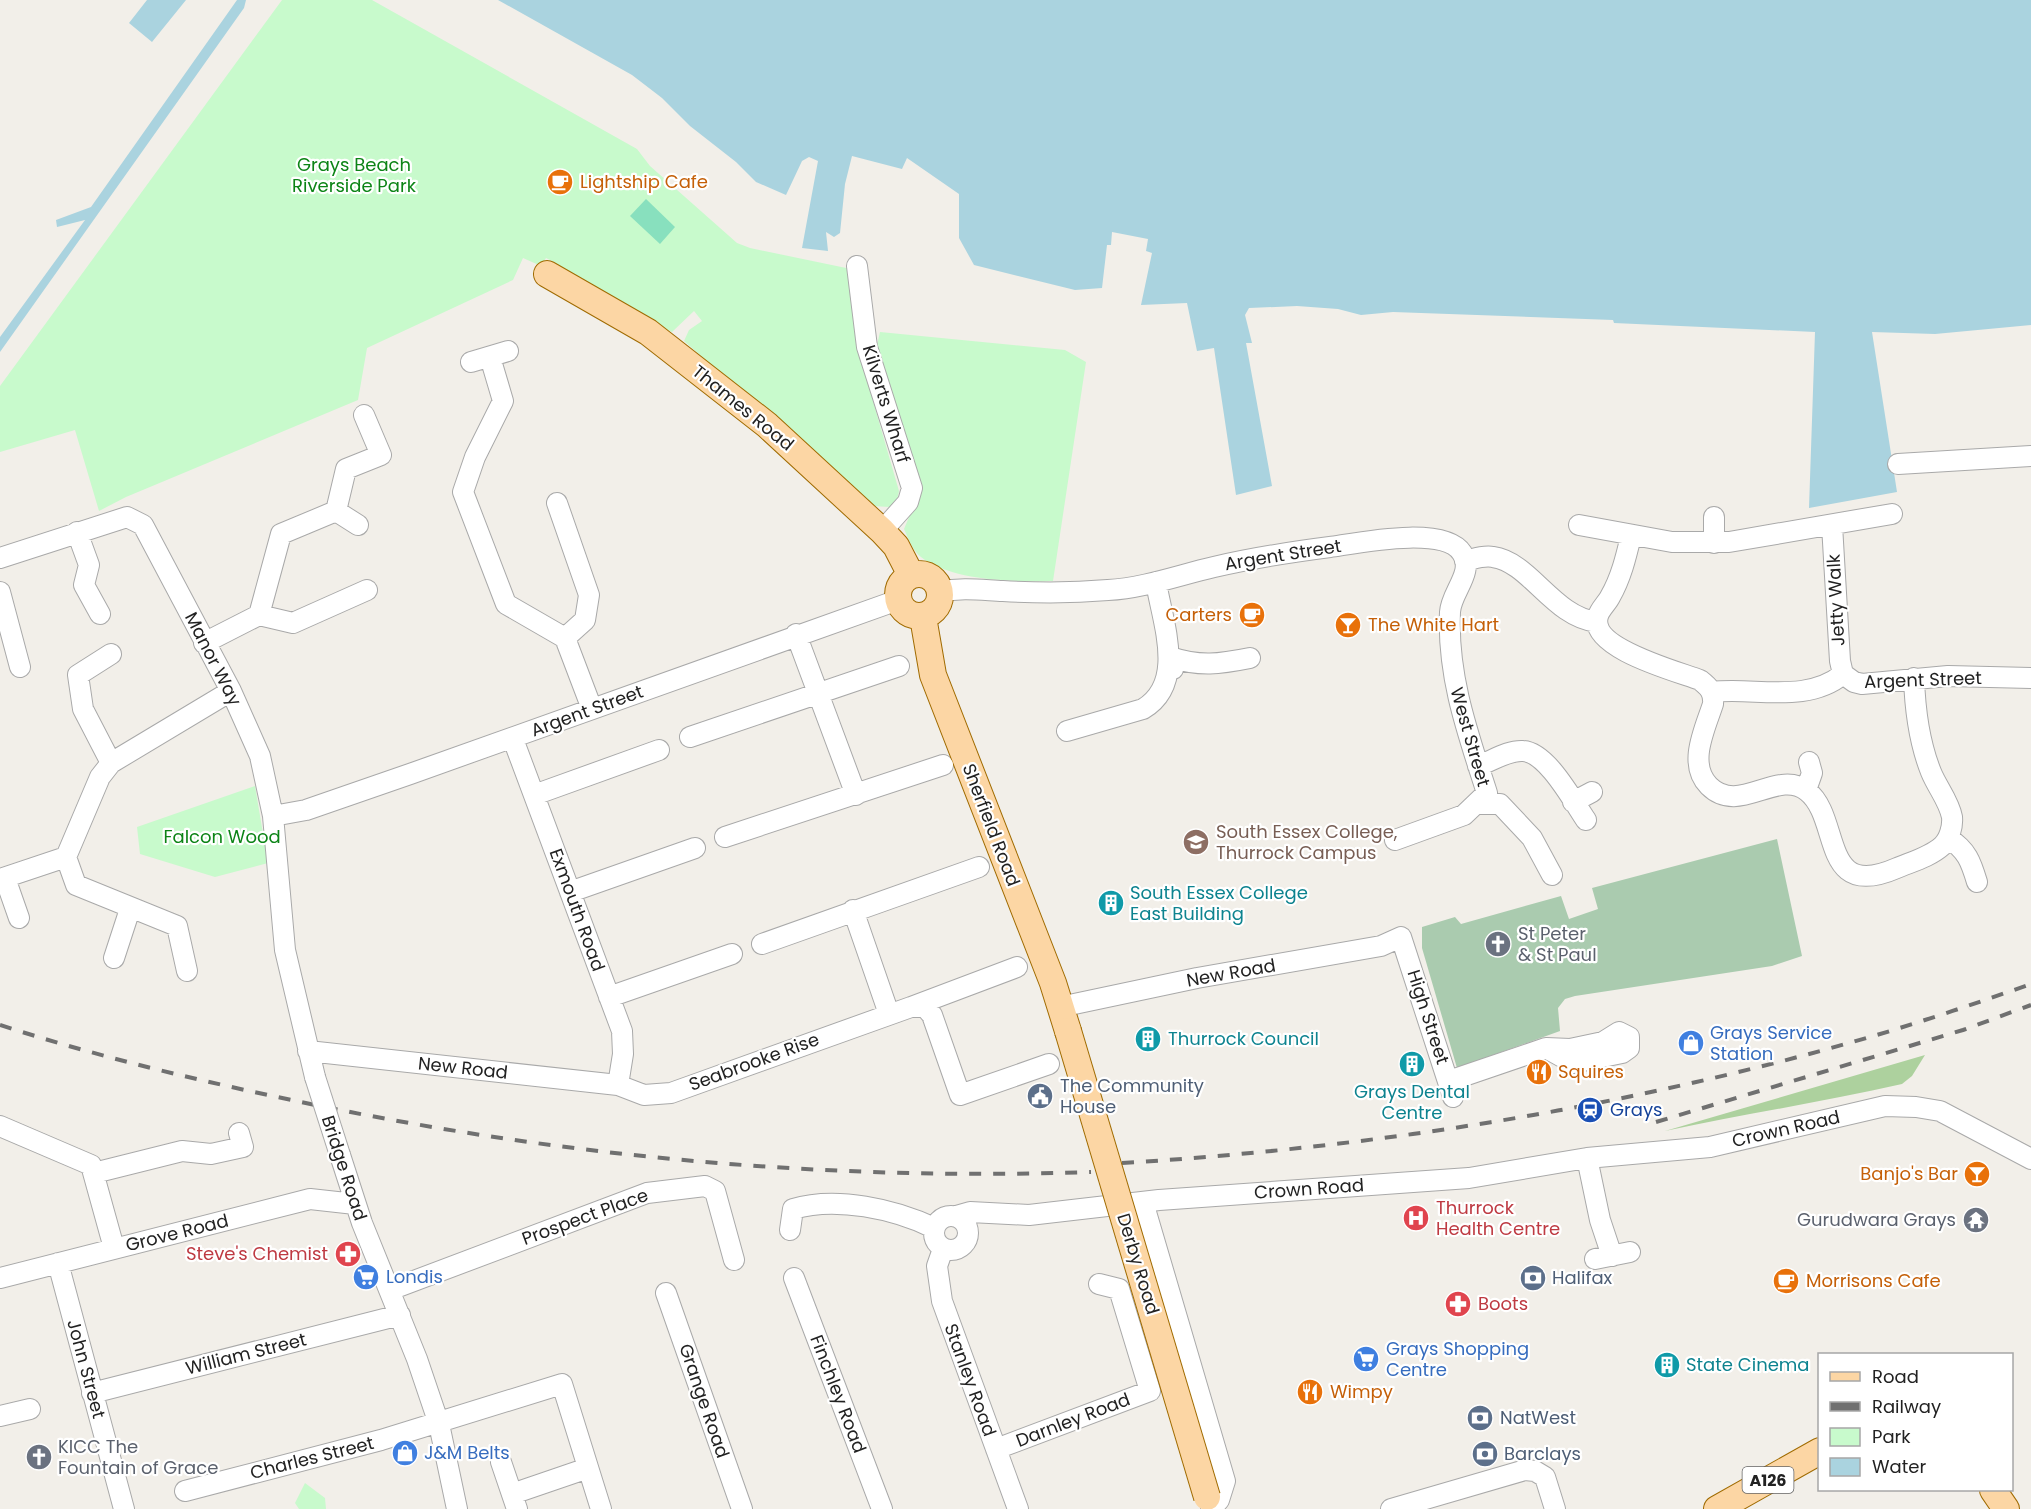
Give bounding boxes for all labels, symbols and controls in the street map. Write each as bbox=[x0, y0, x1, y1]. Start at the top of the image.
park label: Grays Beach Riverside Park bbox=[292, 152, 417, 198]
cafe icon: Lightship Cafe bbox=[545, 167, 575, 197]
place label: Lightship Cafe bbox=[580, 169, 708, 194]
street label: Kilverts Wharf bbox=[857, 342, 916, 466]
street label: Thames Road bbox=[687, 359, 799, 456]
street label: Argent Street bbox=[1223, 533, 1343, 576]
street label: Jetty Walk bbox=[1821, 553, 1850, 647]
cafe icon: Carters bbox=[1237, 600, 1267, 630]
place label: Carters bbox=[1165, 602, 1232, 627]
street label: Manor Way bbox=[179, 608, 248, 710]
bar icon: The White Hart bbox=[1333, 610, 1363, 640]
place label: The White Hart bbox=[1368, 612, 1499, 637]
street label: Argent Street bbox=[1864, 665, 1982, 694]
street label: Argent Street bbox=[527, 679, 646, 742]
street label: West Street bbox=[1444, 684, 1497, 789]
street label: Sherfield Road bbox=[957, 760, 1026, 890]
place label: South Essex College, Thurrock Campus bbox=[1216, 819, 1398, 865]
park label: Falcon Wood bbox=[163, 824, 281, 849]
school or university icon: South Essex College, Thurrock Campus bbox=[1181, 827, 1211, 857]
street label: Exmouth Road bbox=[544, 845, 611, 975]
place label: South Essex College East Building bbox=[1130, 880, 1308, 926]
building icon: South Essex College East Building bbox=[1096, 888, 1126, 918]
place label: St Peter & St Paul bbox=[1518, 921, 1597, 967]
church icon: St Peter & St Paul bbox=[1483, 929, 1513, 959]
street label: New Road bbox=[1184, 952, 1277, 993]
street label: High Street bbox=[1401, 966, 1456, 1067]
place label: Grays Service Station bbox=[1710, 1020, 1832, 1066]
building icon: Thurrock Council bbox=[1133, 1024, 1163, 1054]
street label: Seabrooke Rise bbox=[685, 1026, 822, 1097]
place label: Thurrock Council bbox=[1168, 1026, 1319, 1051]
shop icon: Grays Service Station bbox=[1676, 1028, 1706, 1058]
building icon: Grays Dental Centre bbox=[1397, 1049, 1427, 1079]
street label: New Road bbox=[417, 1050, 509, 1085]
restaurant icon: Squires bbox=[1524, 1057, 1554, 1087]
place label: Squires bbox=[1558, 1059, 1624, 1084]
place label: The Community House bbox=[1060, 1073, 1204, 1119]
place label: Grays Dental Centre bbox=[1354, 1079, 1470, 1125]
public building icon: The Community House bbox=[1025, 1081, 1055, 1111]
station icon: Grays bbox=[1575, 1095, 1605, 1125]
place label: Grays bbox=[1610, 1097, 1662, 1122]
street label: Crown Road bbox=[1729, 1104, 1842, 1153]
street label: Bridge Road bbox=[316, 1112, 373, 1224]
bar icon: Banjo's Bar bbox=[1962, 1159, 1992, 1189]
place label: Banjo's Bar bbox=[1860, 1161, 1958, 1186]
street label: Crown Road bbox=[1253, 1172, 1365, 1205]
street label: Prospect Place bbox=[518, 1182, 651, 1251]
place label: Thurrock Health Centre bbox=[1436, 1195, 1560, 1241]
hospital icon: Thurrock Health Centre bbox=[1401, 1203, 1431, 1233]
temple icon: Gurudwara Grays bbox=[1961, 1205, 1991, 1235]
place label: Gurudwara Grays bbox=[1797, 1207, 1956, 1232]
street label: Grove Road bbox=[123, 1208, 231, 1257]
street label: Derby Road bbox=[1111, 1210, 1166, 1317]
pharmacy icon: Steve's Chemist bbox=[333, 1239, 363, 1269]
place label: Steve's Chemist bbox=[186, 1241, 328, 1266]
supermarket icon: Londis bbox=[351, 1262, 381, 1292]
bank icon: Halifax bbox=[1518, 1263, 1548, 1293]
place label: Londis bbox=[386, 1264, 443, 1289]
place label: Halifax bbox=[1552, 1265, 1613, 1290]
cafe icon: Morrisons Cafe bbox=[1771, 1266, 1801, 1296]
place label: Morrisons Cafe bbox=[1806, 1268, 1941, 1293]
pharmacy icon: Boots bbox=[1443, 1289, 1473, 1319]
place label: Boots bbox=[1478, 1291, 1528, 1316]
street label: John Street bbox=[61, 1317, 112, 1421]
street label: Stanley Road bbox=[939, 1320, 1002, 1440]
street label: William Street bbox=[183, 1326, 309, 1381]
street label: Finchley Road bbox=[804, 1331, 872, 1457]
place label: Grays Shopping Centre bbox=[1386, 1336, 1529, 1382]
street label: Grange Road bbox=[673, 1340, 736, 1461]
supermarket icon: Grays Shopping Centre bbox=[1351, 1344, 1381, 1374]
building icon: State Cinema bbox=[1652, 1350, 1682, 1380]
place label: State Cinema bbox=[1686, 1352, 1810, 1377]
legend bbox=[1818, 1353, 2013, 1491]
text: Road bbox=[1872, 1364, 1919, 1389]
restaurant icon: Wimpy bbox=[1295, 1377, 1325, 1407]
place label: Wimpy bbox=[1330, 1379, 1393, 1404]
street label: Darnley Road bbox=[1012, 1386, 1134, 1453]
text: Railway bbox=[1872, 1394, 1941, 1419]
bank icon: NatWest bbox=[1465, 1403, 1495, 1433]
place label: NatWest bbox=[1500, 1405, 1576, 1430]
text: Park bbox=[1872, 1424, 1911, 1449]
street label: Charles Street bbox=[247, 1430, 376, 1485]
place label: KICC The Fountain of Grace bbox=[58, 1434, 218, 1480]
shop icon: J&M Belts bbox=[390, 1438, 420, 1468]
bank icon: Barclays bbox=[1470, 1439, 1500, 1469]
place label: J&M Belts bbox=[424, 1440, 510, 1465]
place label: Barclays bbox=[1504, 1441, 1581, 1466]
church icon: KICC The Fountain of Grace bbox=[24, 1442, 54, 1472]
text: Water bbox=[1872, 1454, 1926, 1479]
road number: A126 bbox=[1742, 1467, 1794, 1493]

